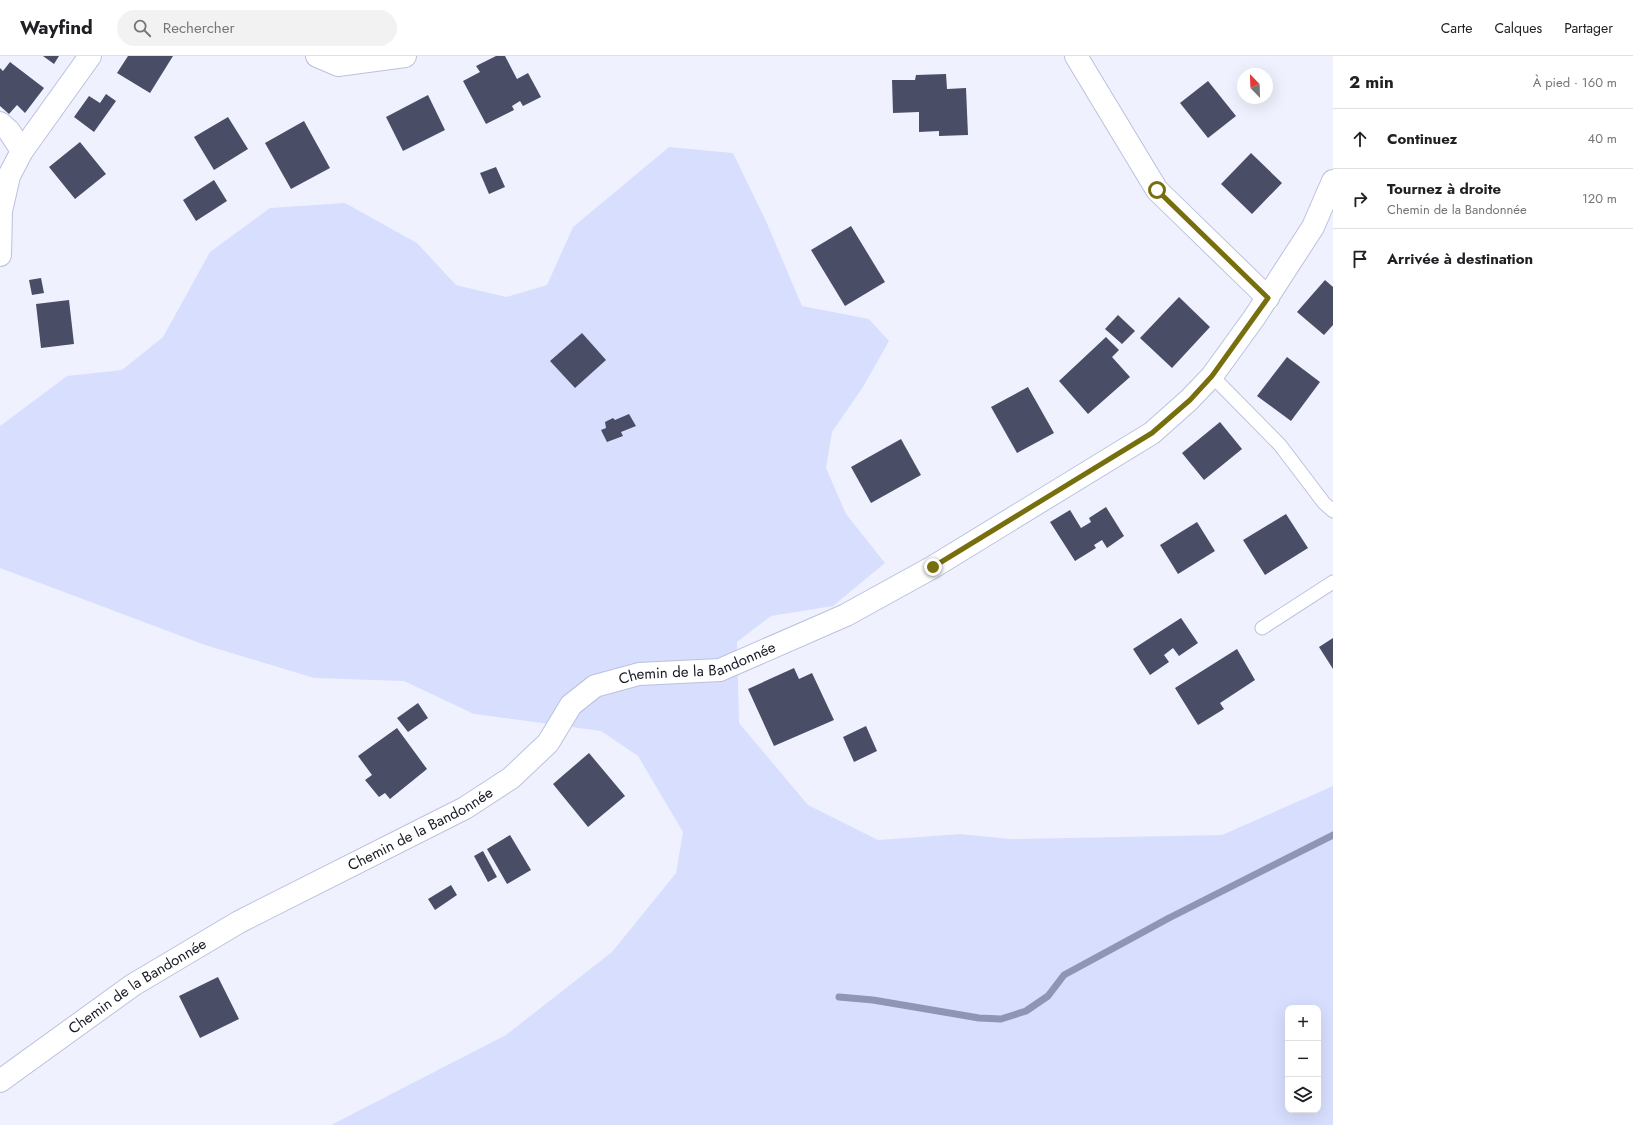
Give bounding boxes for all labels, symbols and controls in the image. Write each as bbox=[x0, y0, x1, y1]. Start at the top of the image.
search box bbox=[117, 10, 397, 46]
text: Wayfind bbox=[20, 14, 93, 41]
icon: search bbox=[131, 17, 153, 39]
text: Rechercher bbox=[163, 17, 235, 39]
text: Carte bbox=[1441, 18, 1472, 38]
text: Calques bbox=[1494, 18, 1542, 38]
text: Partager bbox=[1564, 18, 1613, 38]
north arrow bbox=[1237, 68, 1273, 104]
text: 2 min bbox=[1349, 70, 1394, 94]
text: À pied · 160 m bbox=[1533, 73, 1617, 92]
icon: ahead bbox=[1349, 128, 1371, 150]
text: Continuez bbox=[1387, 128, 1457, 150]
text: 40 m bbox=[1588, 129, 1617, 148]
text: Tournez à droite bbox=[1387, 178, 1501, 200]
route start bbox=[1148, 181, 1166, 199]
icon: right bbox=[1349, 188, 1371, 210]
text: 120 m bbox=[1582, 189, 1617, 208]
text: Chemin de la Bandonnée bbox=[1387, 200, 1527, 219]
icon: arrive bbox=[1349, 248, 1371, 270]
text: Arrivée à destination bbox=[1387, 248, 1533, 270]
route end bbox=[924, 558, 942, 576]
street label: Chemin de la Bandonnée bbox=[616, 636, 779, 690]
street label: Chemin de la Bandonnée bbox=[344, 782, 497, 876]
street label: Chemin de la Bandonnée bbox=[64, 933, 211, 1039]
map controls bbox=[1285, 1005, 1321, 1113]
button: + bbox=[1285, 1005, 1321, 1041]
button: − bbox=[1285, 1041, 1321, 1077]
button: layers bbox=[1285, 1077, 1321, 1113]

